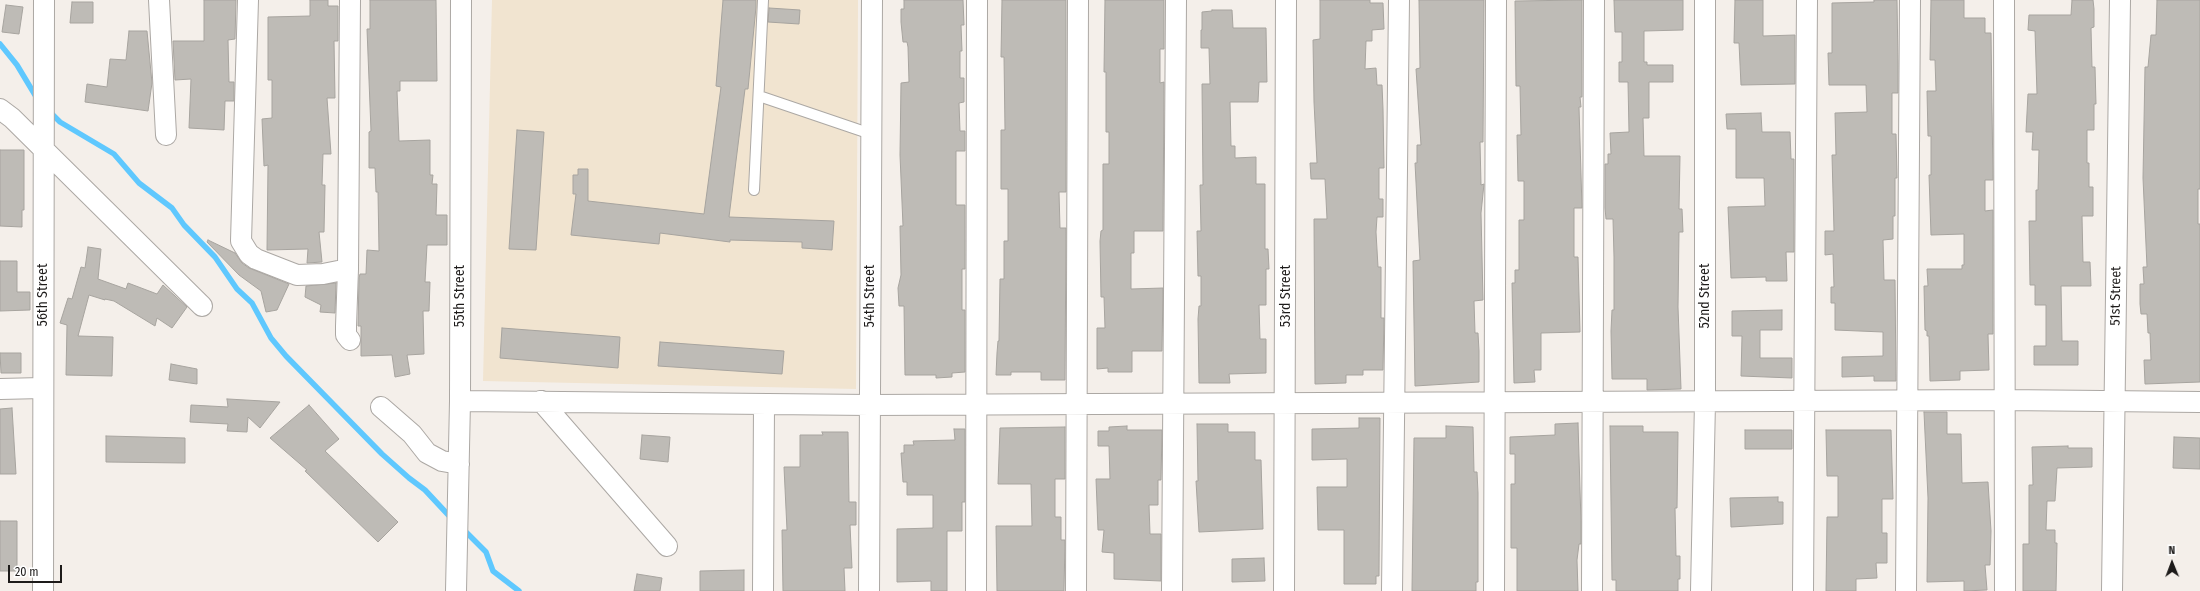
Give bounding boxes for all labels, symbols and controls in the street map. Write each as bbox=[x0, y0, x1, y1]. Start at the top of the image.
street label: 56th Street bbox=[35, 263, 51, 327]
street label: 52nd Street bbox=[1697, 263, 1713, 329]
street label: 55th Street bbox=[452, 265, 468, 327]
street label: 54th Street bbox=[862, 265, 878, 327]
street label: 53rd Street bbox=[1278, 265, 1294, 327]
street label: 51st Street bbox=[2107, 266, 2125, 326]
north arrow bbox=[2152, 543, 2192, 583]
text: N bbox=[2168, 544, 2175, 557]
scale bar bbox=[10, 557, 64, 583]
text: 20 m bbox=[15, 565, 39, 579]

